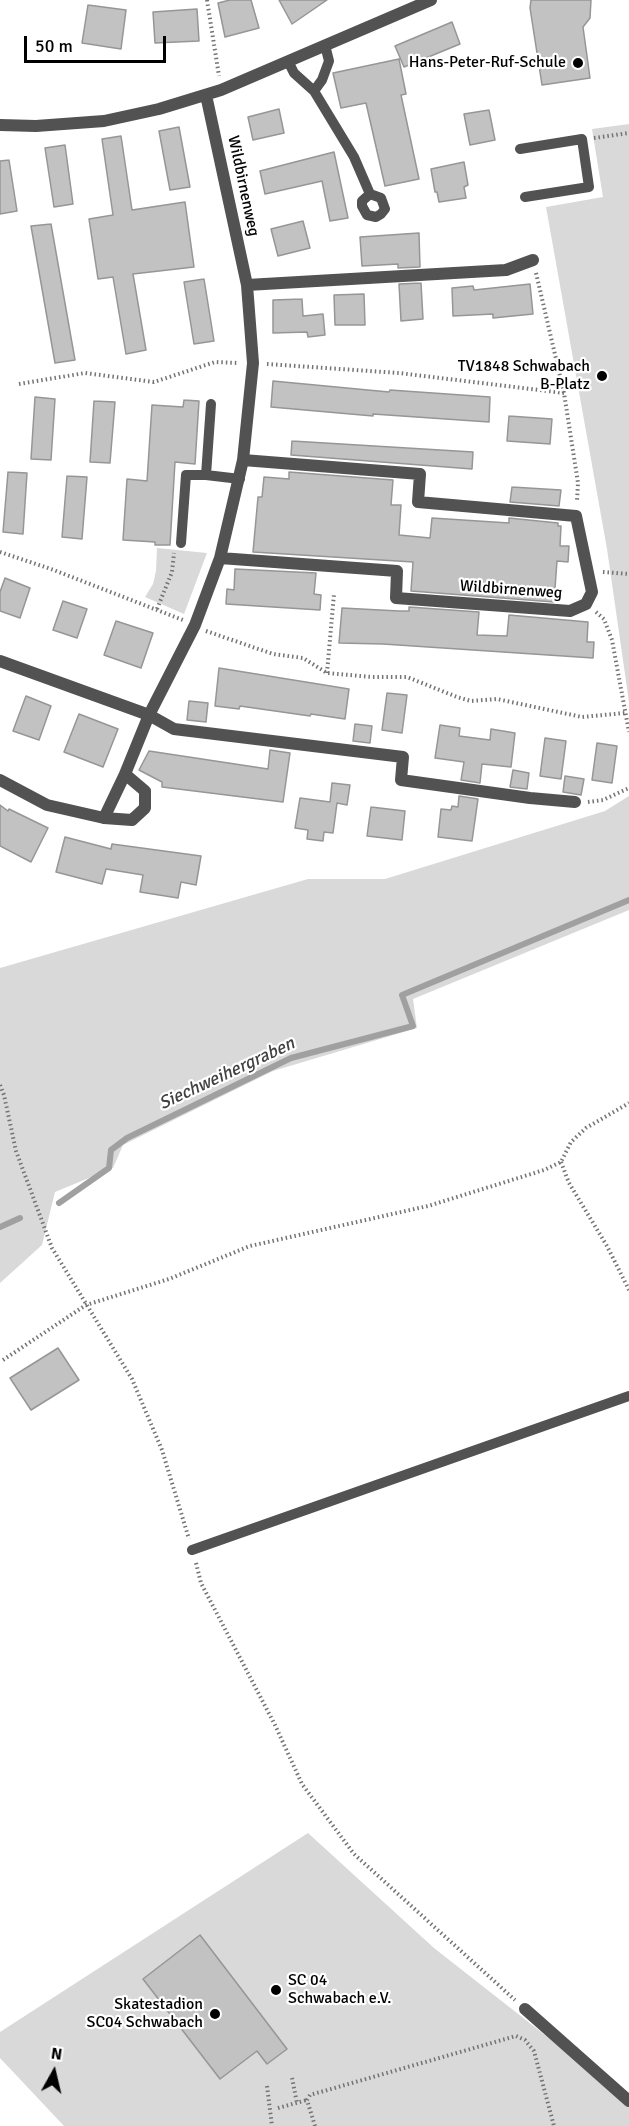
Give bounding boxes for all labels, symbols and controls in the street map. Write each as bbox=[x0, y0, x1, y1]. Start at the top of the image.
scale bar bbox=[27, 24, 170, 62]
text: 50 m bbox=[35, 35, 73, 57]
place label: Hans-Peter-Ruf-Schule bbox=[409, 53, 566, 73]
marker: Hans-Peter-Ruf-Schule bbox=[571, 56, 585, 70]
street label: Wildbirnenweg bbox=[223, 134, 263, 238]
place label: TV1848 Schwabach B-Platz bbox=[458, 357, 590, 395]
marker: TV1848 Schwabach B-Platz bbox=[595, 369, 609, 383]
street label: Wildbirnenweg bbox=[459, 577, 563, 603]
water label: Siechweihergraben bbox=[156, 1033, 298, 1115]
place label: SC 04 Schwabach e.V. bbox=[288, 1971, 391, 2009]
marker: SC 04 Schwabach e.V. bbox=[269, 1983, 283, 1997]
place label: Skatestadion SC04 Schwabach bbox=[87, 1995, 203, 2033]
marker: Skatestadion SC04 Schwabach bbox=[208, 2007, 222, 2021]
north arrow bbox=[24, 2042, 84, 2102]
text: N bbox=[50, 2043, 63, 2065]

